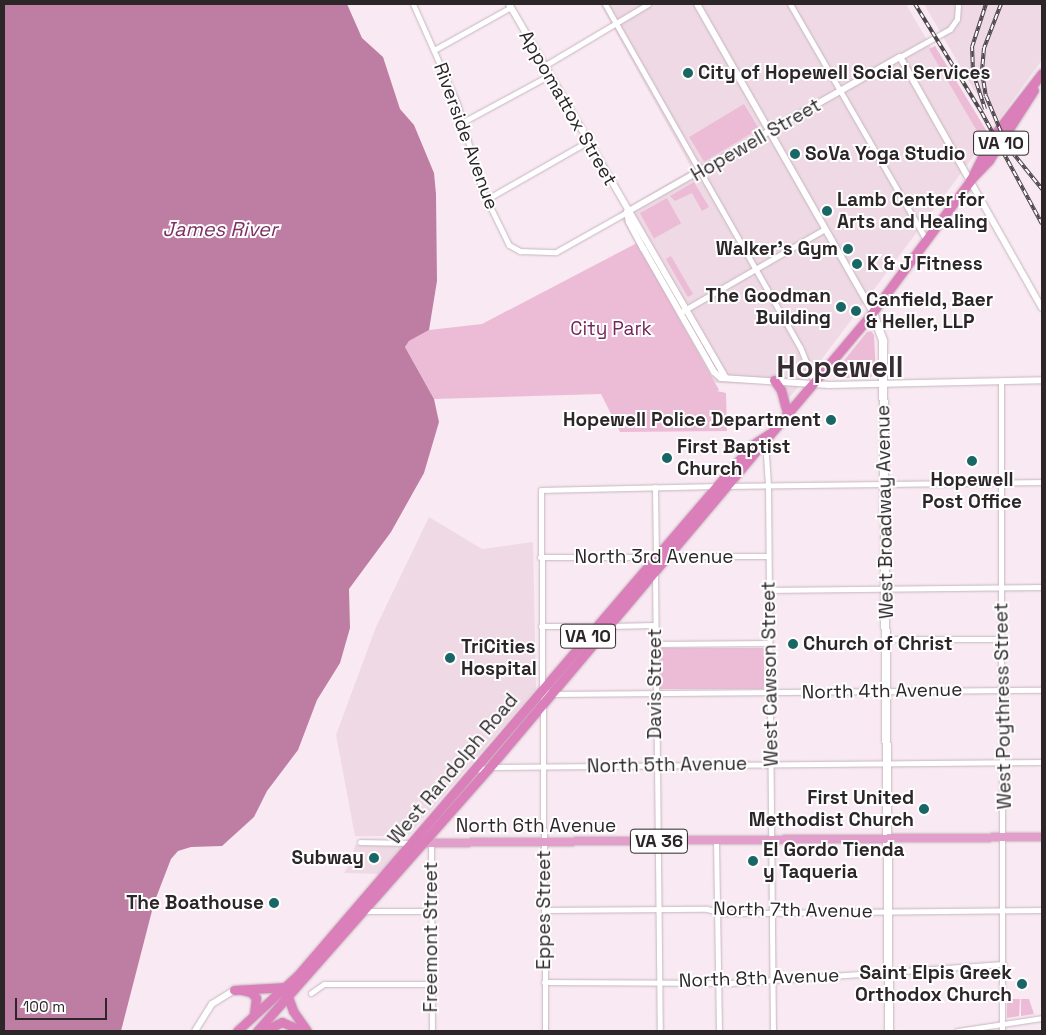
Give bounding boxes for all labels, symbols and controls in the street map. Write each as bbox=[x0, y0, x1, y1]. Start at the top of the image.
street label: Appomattox Street bbox=[514, 26, 622, 190]
street label: Riverside Avenue bbox=[429, 59, 503, 213]
place label: City of Hopewell Social Services bbox=[698, 62, 991, 84]
marker: City of Hopewell Social Services bbox=[682, 67, 694, 79]
street label: Hopewell Street bbox=[687, 94, 825, 186]
road number: VA 10 bbox=[972, 128, 1030, 158]
place label: SoVa Yoga Studio bbox=[805, 143, 966, 165]
marker: SoVa Yoga Studio bbox=[789, 148, 801, 160]
place label: Lamb Center for Arts and Healing bbox=[837, 189, 988, 233]
marker: Lamb Center for Arts and Healing bbox=[821, 205, 833, 217]
water label: James River bbox=[163, 217, 277, 241]
place label: Walker's Gym bbox=[716, 238, 838, 260]
marker: Walker's Gym bbox=[842, 243, 854, 255]
place label: K & J Fitness bbox=[867, 253, 983, 275]
marker: K & J Fitness bbox=[851, 258, 863, 270]
place label: The Goodman Building bbox=[705, 285, 831, 329]
place label: Canfield, Baer & Heller, LLP bbox=[866, 289, 994, 333]
marker: The Goodman Building bbox=[835, 301, 847, 313]
marker: Canfield, Baer & Heller, LLP bbox=[850, 305, 862, 317]
park label: City Park bbox=[570, 318, 652, 340]
district label: Hopewell bbox=[777, 350, 903, 384]
street label: West Broadway Avenue bbox=[872, 405, 898, 619]
place label: Hopewell Police Department bbox=[563, 409, 821, 431]
marker: Hopewell Police Department bbox=[825, 414, 837, 426]
place label: First Baptist Church bbox=[677, 436, 790, 480]
marker: First Baptist Church bbox=[661, 452, 673, 464]
marker: Hopewell Post Office bbox=[966, 455, 978, 467]
place label: Hopewell Post Office bbox=[922, 469, 1022, 513]
street label: North 3rd Avenue bbox=[574, 546, 734, 568]
street label: West Cawson Street bbox=[757, 581, 783, 767]
street label: West Poythress Street bbox=[990, 602, 1016, 810]
road number: VA 10 bbox=[559, 620, 617, 652]
street label: Davis Street bbox=[644, 629, 666, 739]
place label: Church of Christ bbox=[803, 633, 953, 655]
place label: TriCities Hospital bbox=[461, 636, 537, 680]
marker: Church of Christ bbox=[787, 638, 799, 650]
marker: TriCities Hospital bbox=[443, 651, 457, 665]
street label: North 4th Avenue bbox=[801, 678, 963, 704]
street label: West Randolph Road bbox=[383, 689, 523, 849]
street label: North 5th Avenue bbox=[587, 752, 747, 778]
place label: First United Methodist Church bbox=[749, 787, 914, 831]
marker: First United Methodist Church bbox=[918, 803, 930, 815]
street label: North 6th Avenue bbox=[456, 815, 616, 837]
road number: VA 36 bbox=[629, 826, 689, 856]
place label: El Gordo Tienda y Taqueria bbox=[763, 839, 905, 883]
place label: Subway bbox=[291, 847, 364, 869]
street label: Eppes Street bbox=[533, 850, 555, 970]
marker: Subway bbox=[368, 852, 380, 864]
marker: El Gordo Tienda y Taqueria bbox=[747, 855, 759, 867]
street label: Freemont Street bbox=[420, 862, 442, 1012]
place label: The Boathouse bbox=[126, 892, 264, 914]
marker: The Boathouse bbox=[268, 897, 280, 909]
street label: North 7th Avenue bbox=[713, 897, 873, 923]
place label: Saint Elpis Greek Orthodox Church bbox=[855, 962, 1012, 1006]
street label: North 8th Avenue bbox=[678, 964, 840, 992]
marker: Saint Elpis Greek Orthodox Church bbox=[1016, 978, 1028, 990]
scale bar bbox=[18, 988, 110, 1020]
text: 100 m bbox=[23, 997, 65, 1016]

